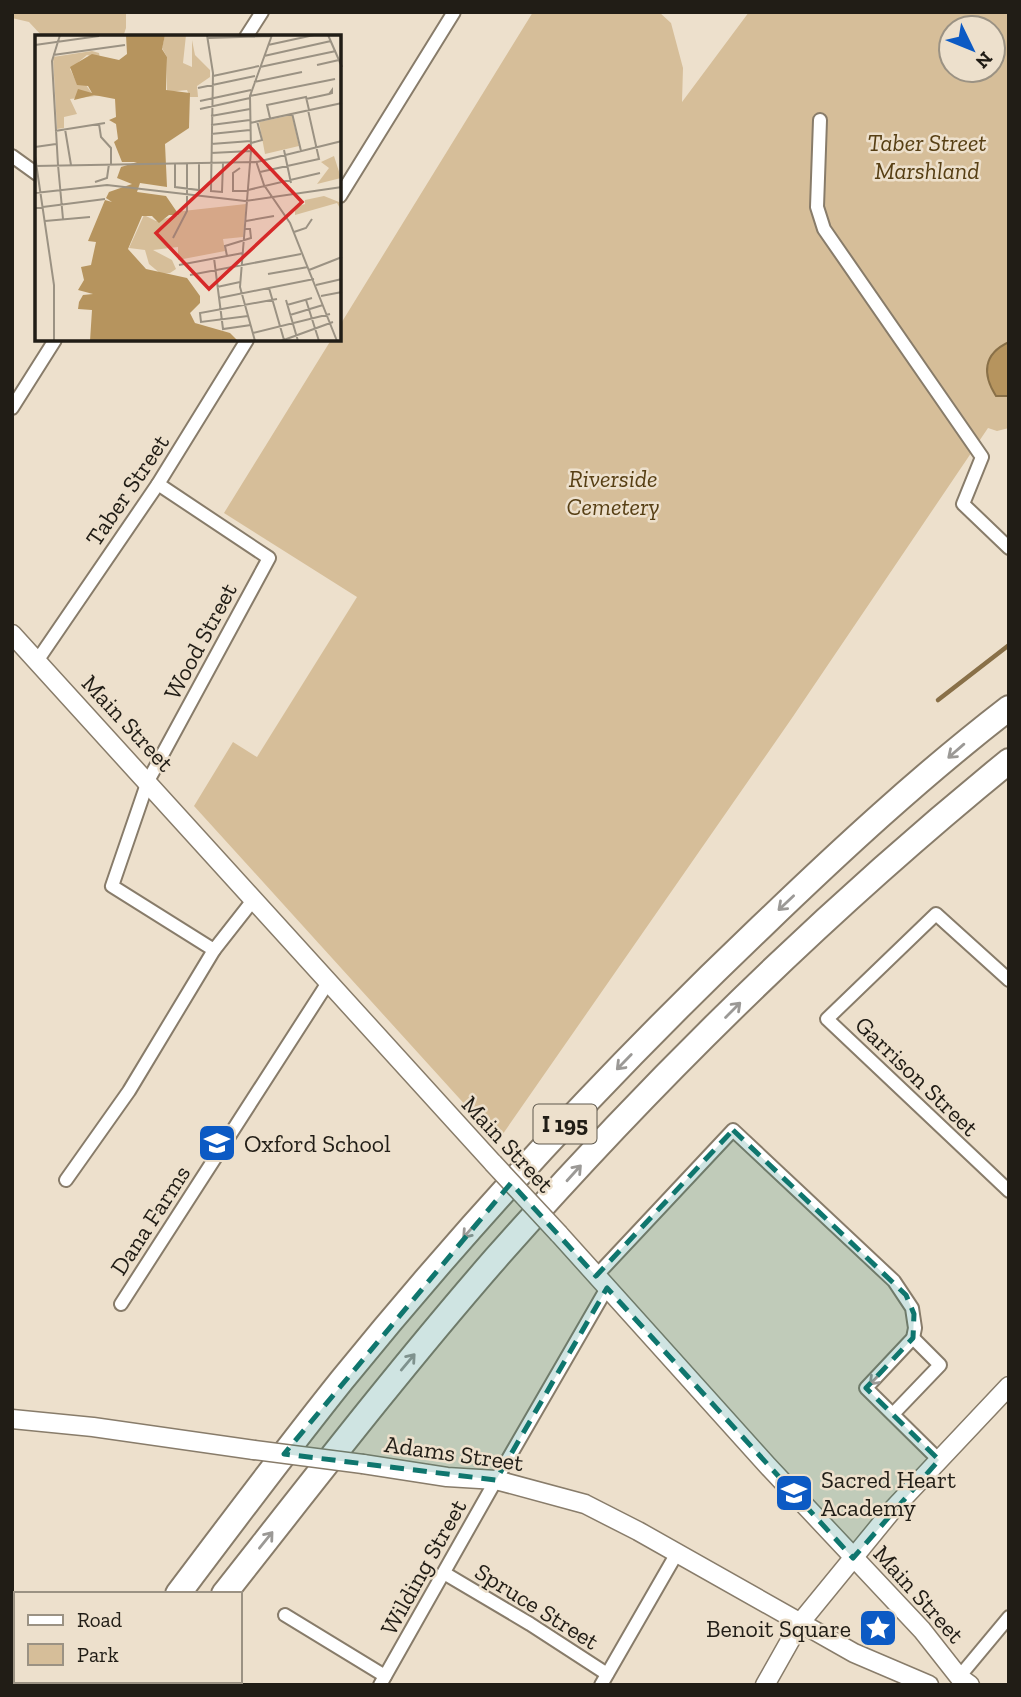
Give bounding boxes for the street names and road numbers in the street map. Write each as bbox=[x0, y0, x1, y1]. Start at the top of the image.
street label: Taber Street bbox=[79, 429, 175, 551]
street label: Wood Street bbox=[157, 578, 243, 704]
street label: Main Street bbox=[76, 669, 180, 777]
street label: Garrison Street bbox=[849, 1010, 985, 1142]
street label: Main Street bbox=[456, 1090, 560, 1198]
road number: I 195 bbox=[534, 1105, 596, 1144]
street label: Dana Farms bbox=[104, 1160, 196, 1280]
street label: Adams Street bbox=[383, 1429, 525, 1477]
street label: Wilding Street bbox=[374, 1494, 472, 1640]
street label: Main Street bbox=[868, 1539, 971, 1649]
street label: Spruce Street bbox=[470, 1556, 604, 1656]

